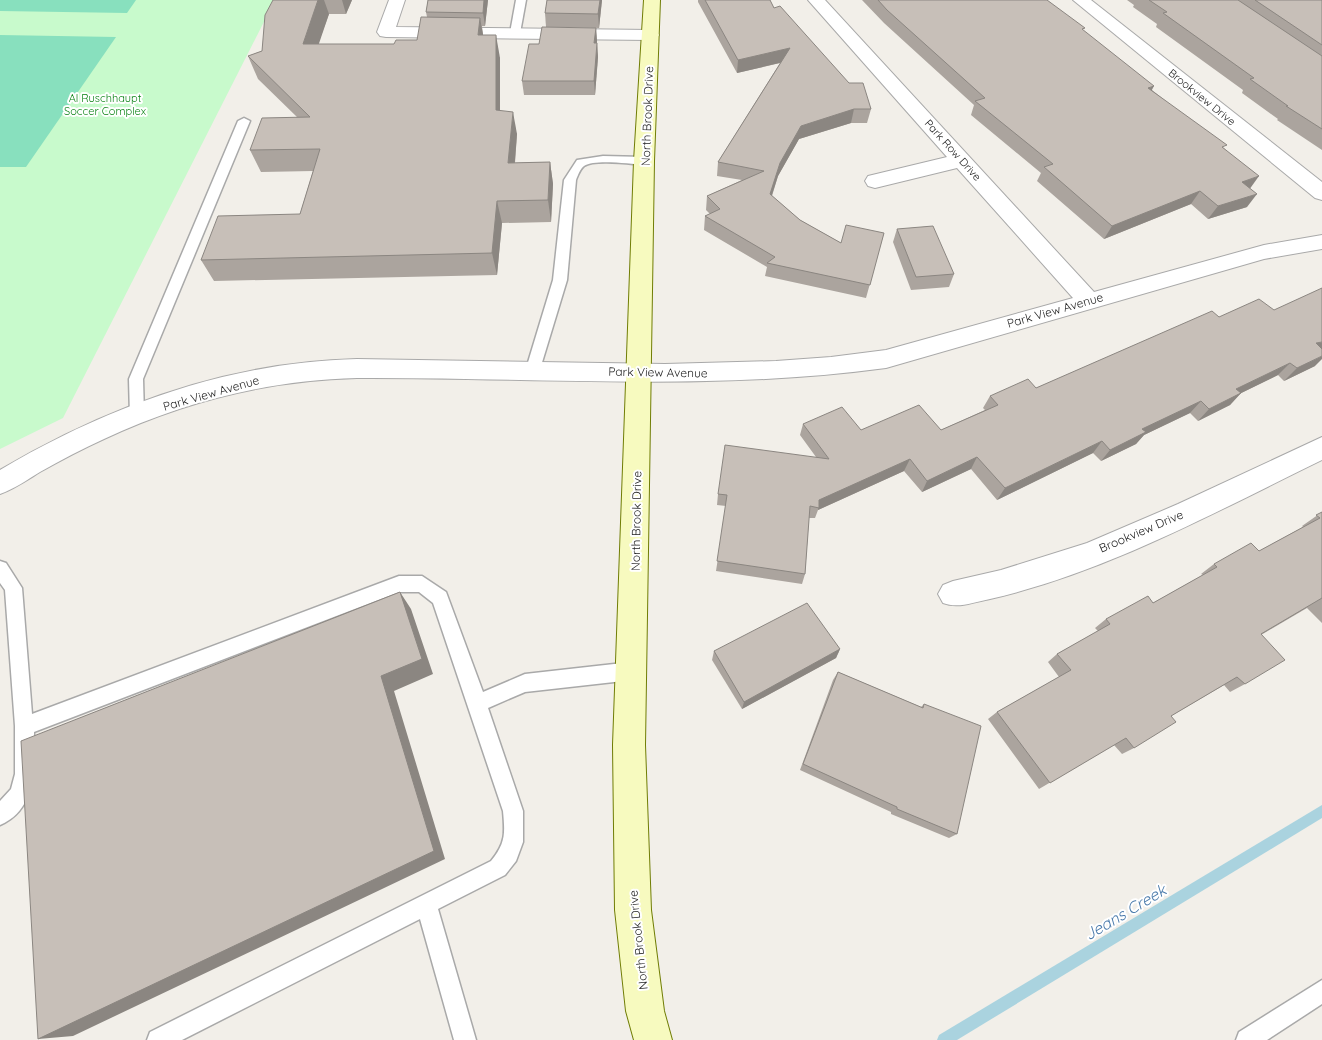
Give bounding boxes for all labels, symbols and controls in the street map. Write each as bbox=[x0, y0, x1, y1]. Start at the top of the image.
street label: North Brook Drive bbox=[638, 66, 656, 166]
street label: Brookview Drive bbox=[1166, 66, 1238, 128]
park label: Al Ruschhaupt Soccer Complex bbox=[64, 91, 146, 118]
street label: Park Row Drive bbox=[922, 116, 984, 184]
street label: Park View Avenue bbox=[1005, 289, 1105, 331]
street label: Park View Avenue bbox=[608, 364, 708, 380]
street label: Park View Avenue bbox=[161, 372, 261, 414]
street label: North Brook Drive bbox=[628, 471, 644, 571]
street label: Brookview Drive bbox=[1097, 506, 1186, 555]
water label: Jeans Creek bbox=[1080, 879, 1171, 944]
street label: North Brook Drive bbox=[625, 889, 651, 991]

